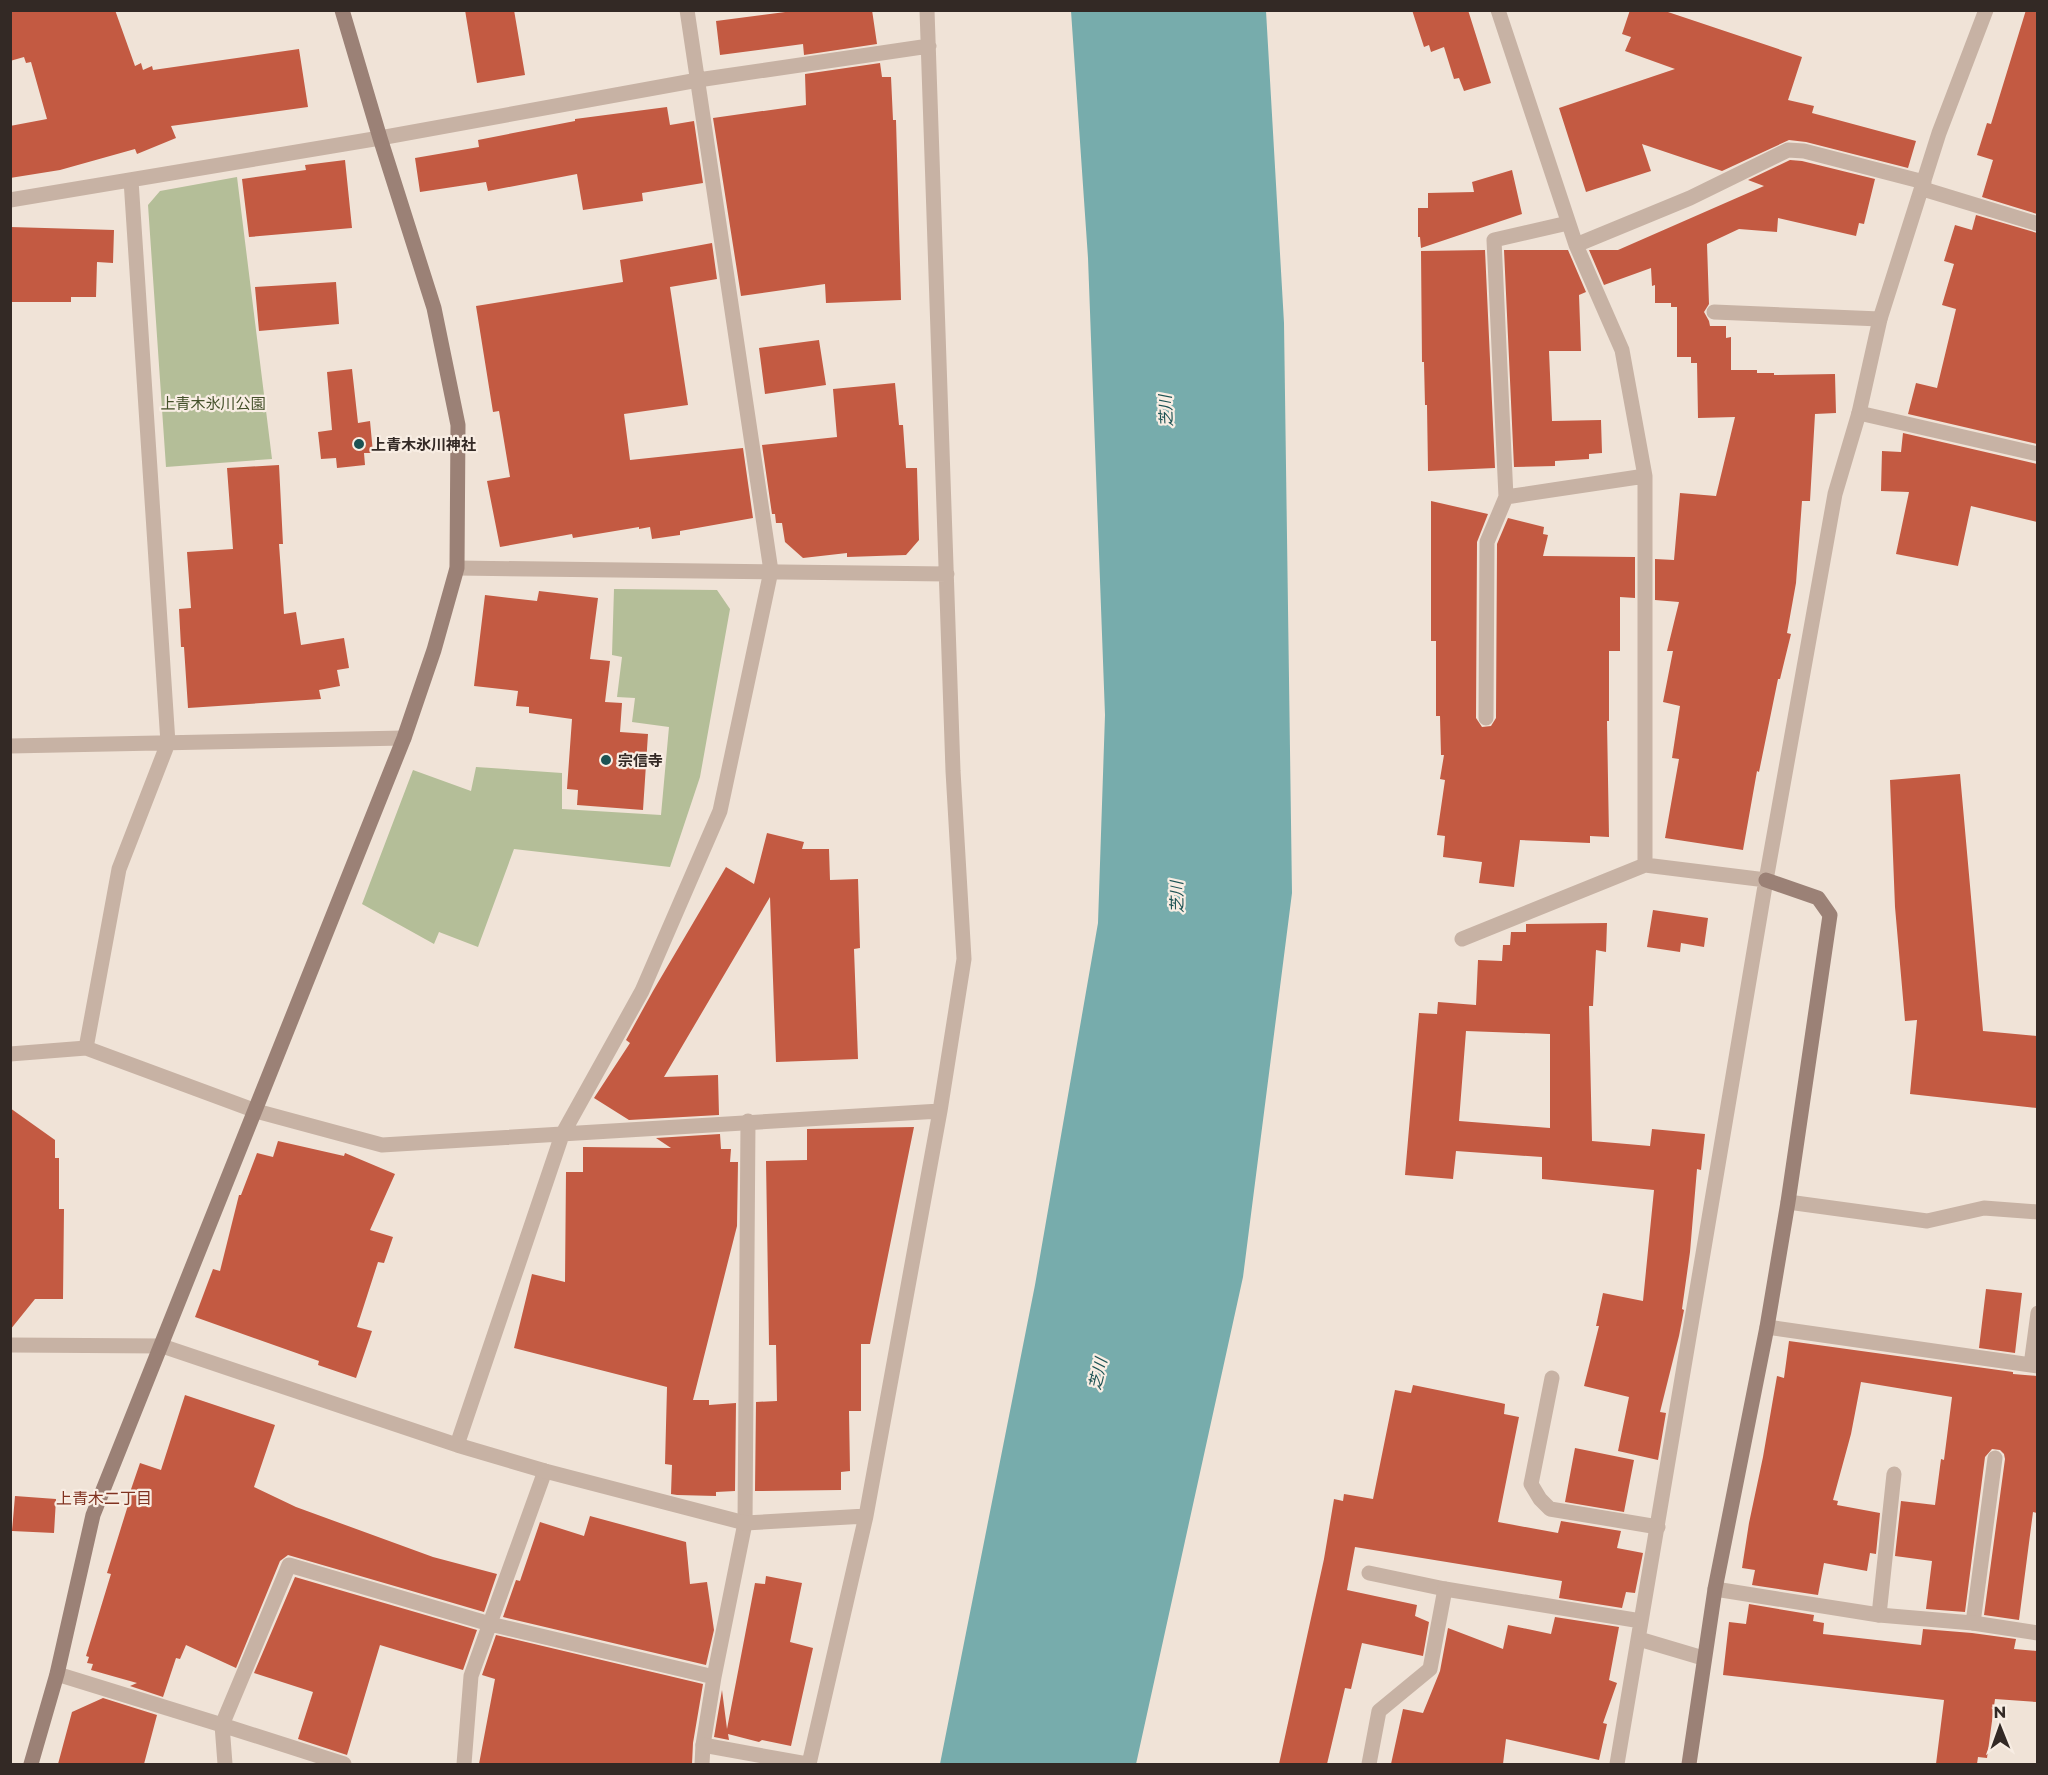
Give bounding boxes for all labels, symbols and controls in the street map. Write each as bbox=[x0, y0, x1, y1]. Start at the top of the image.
water label: 芝川 bbox=[1156, 393, 1176, 427]
park label: 上青木氷川公園 bbox=[160, 394, 266, 413]
place label: 上青木氷川神社 bbox=[371, 435, 476, 454]
marker: 上青木氷川神社 bbox=[352, 437, 366, 451]
place label: 宗信寺 bbox=[618, 751, 663, 770]
marker: 宗信寺 bbox=[599, 753, 613, 767]
water label: 芝川 bbox=[1167, 879, 1187, 913]
water label: 芝川 bbox=[1085, 1354, 1111, 1392]
district label: 上青木二丁目 bbox=[56, 1489, 152, 1508]
north arrow bbox=[1970, 1697, 2030, 1757]
text: N bbox=[1993, 1703, 2006, 1722]

